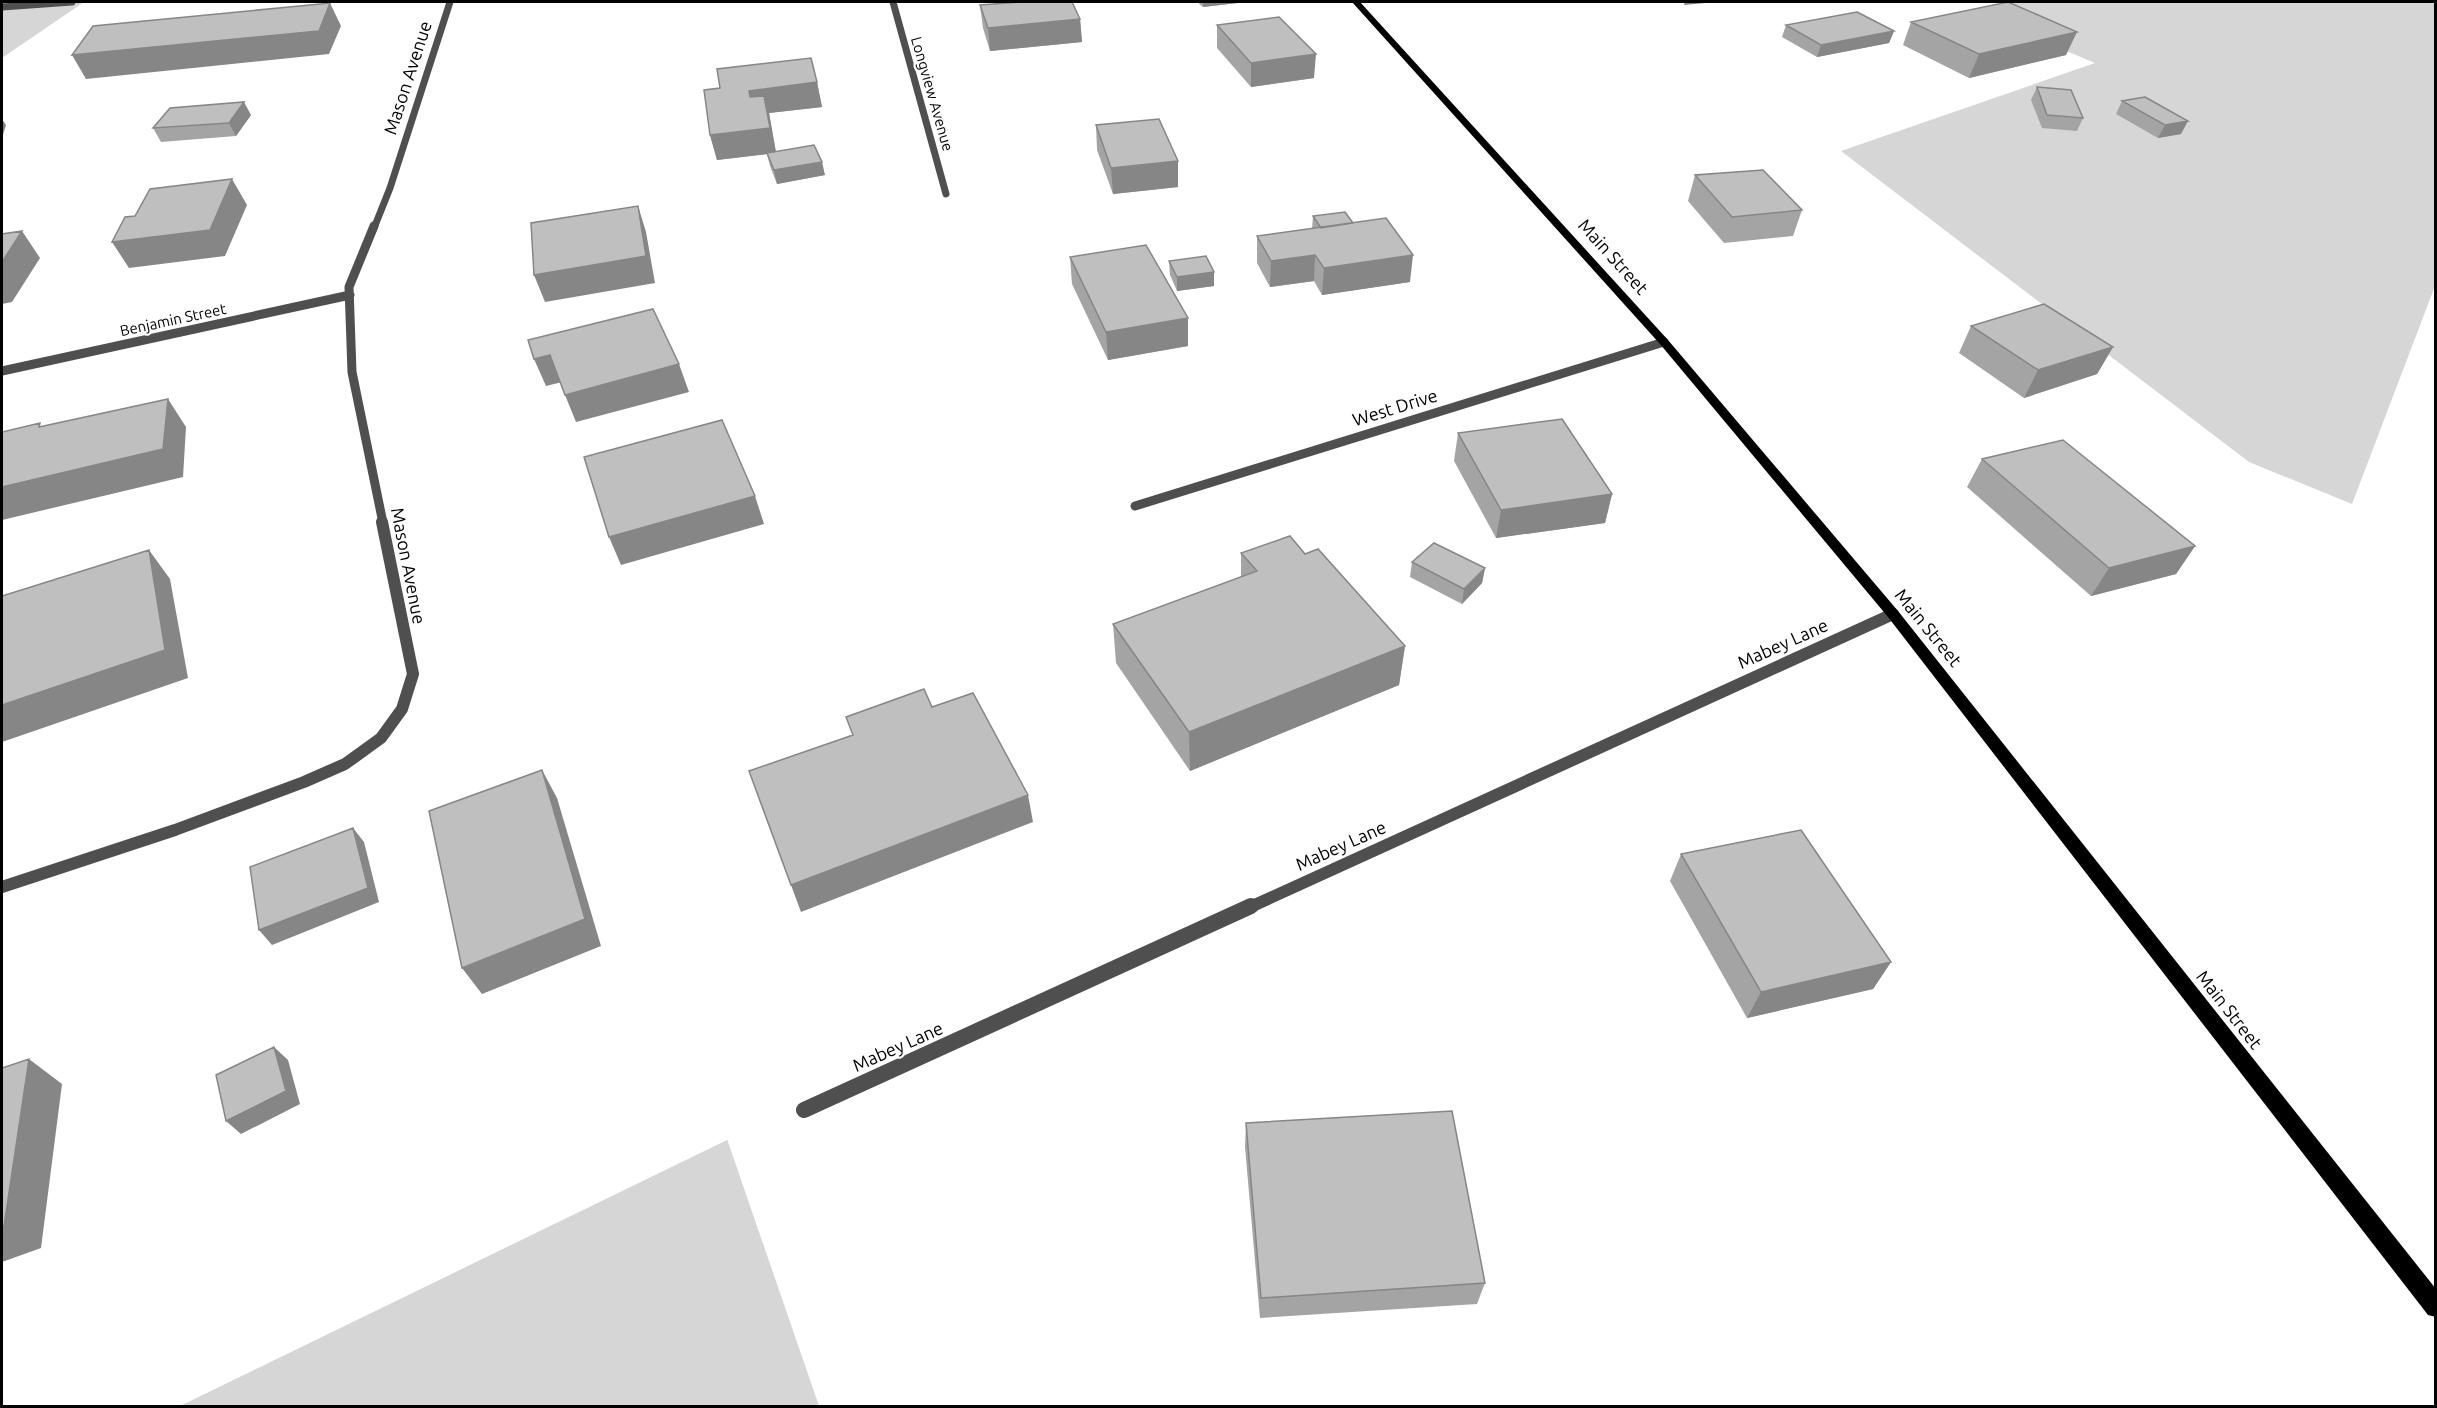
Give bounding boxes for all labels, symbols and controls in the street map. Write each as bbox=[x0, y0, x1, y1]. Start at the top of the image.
street label: Mason Avenue bbox=[379, 18, 435, 137]
street label: Longview Avenue bbox=[908, 35, 957, 153]
street label: Main Street bbox=[1575, 215, 1653, 298]
street label: Benjamin Street bbox=[118, 300, 228, 339]
street label: West Drive bbox=[1350, 385, 1440, 429]
street label: Mason Avenue bbox=[388, 506, 430, 626]
street label: Main Street bbox=[1891, 585, 1966, 670]
street label: Mabey Lane bbox=[1734, 614, 1831, 672]
street label: Mabey Lane bbox=[1292, 816, 1389, 874]
street label: Main Street bbox=[2193, 966, 2267, 1053]
street label: Mabey Lane bbox=[849, 1017, 946, 1075]

